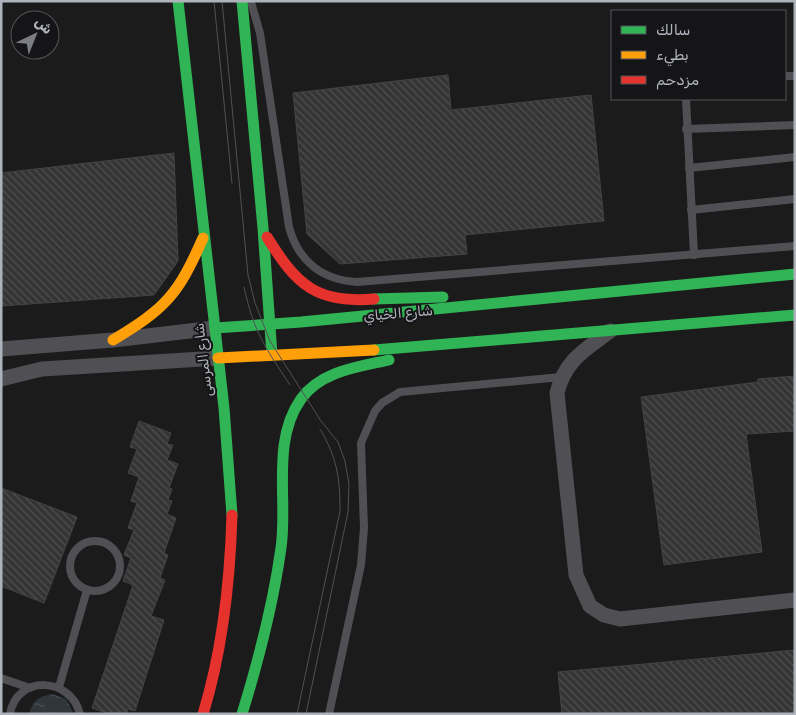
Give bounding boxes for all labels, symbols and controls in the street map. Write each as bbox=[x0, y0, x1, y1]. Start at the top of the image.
north arrow bbox=[10, 10, 60, 60]
legend bbox=[611, 10, 786, 100]
text: ش bbox=[31, 14, 56, 38]
text: سالك bbox=[656, 21, 691, 39]
text: بطيء bbox=[656, 46, 689, 67]
text: مزدحم bbox=[656, 71, 699, 90]
street label: شارع الخياي bbox=[363, 302, 434, 327]
street label: شارع المرسى bbox=[191, 322, 218, 398]

